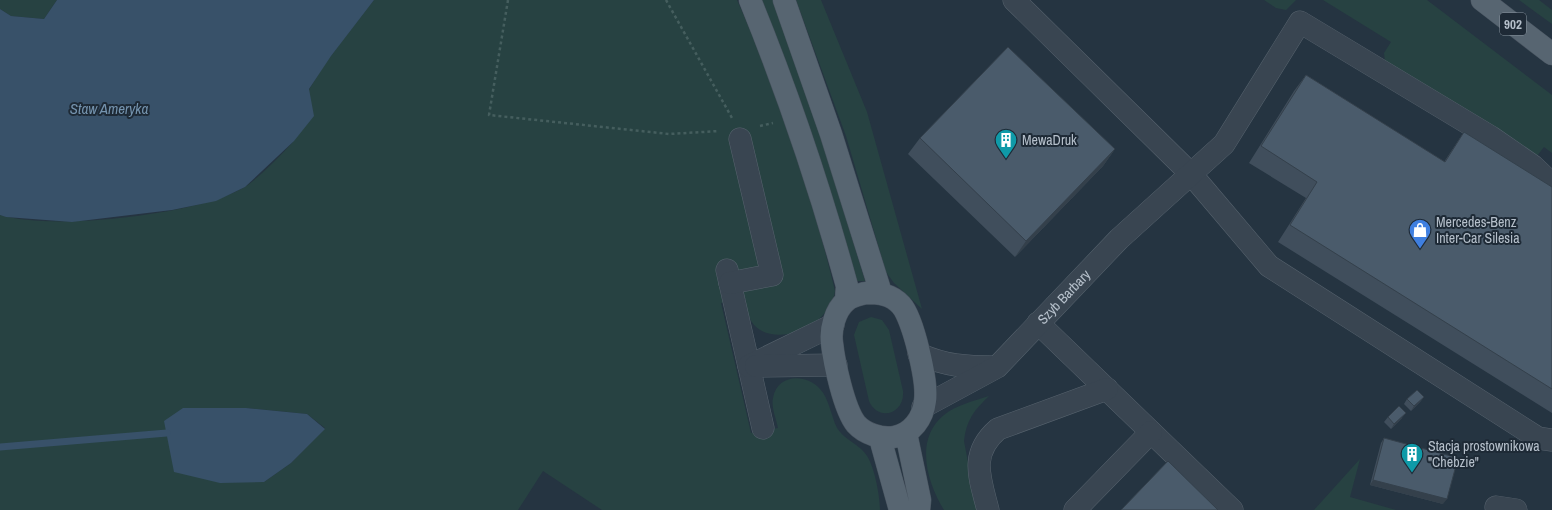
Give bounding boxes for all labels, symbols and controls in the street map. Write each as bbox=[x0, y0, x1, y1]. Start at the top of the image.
road number: 902 bbox=[1500, 13, 1526, 35]
water label: Staw Ameryka bbox=[70, 98, 148, 119]
building icon: MewaDruk bbox=[993, 127, 1019, 160]
place label: MewaDruk bbox=[1022, 131, 1077, 149]
place label: Mercedes-Benz Inter-Car Silesia bbox=[1436, 213, 1520, 247]
shop icon: Mercedes-Benz Inter-Car Silesia bbox=[1407, 217, 1433, 250]
street label: Szyb Barbary bbox=[1034, 266, 1094, 328]
place label: Stacja prostownikowa "Chebzie" bbox=[1428, 437, 1540, 471]
building icon: Stacja prostownikowa "Chebzie" bbox=[1399, 441, 1425, 474]

